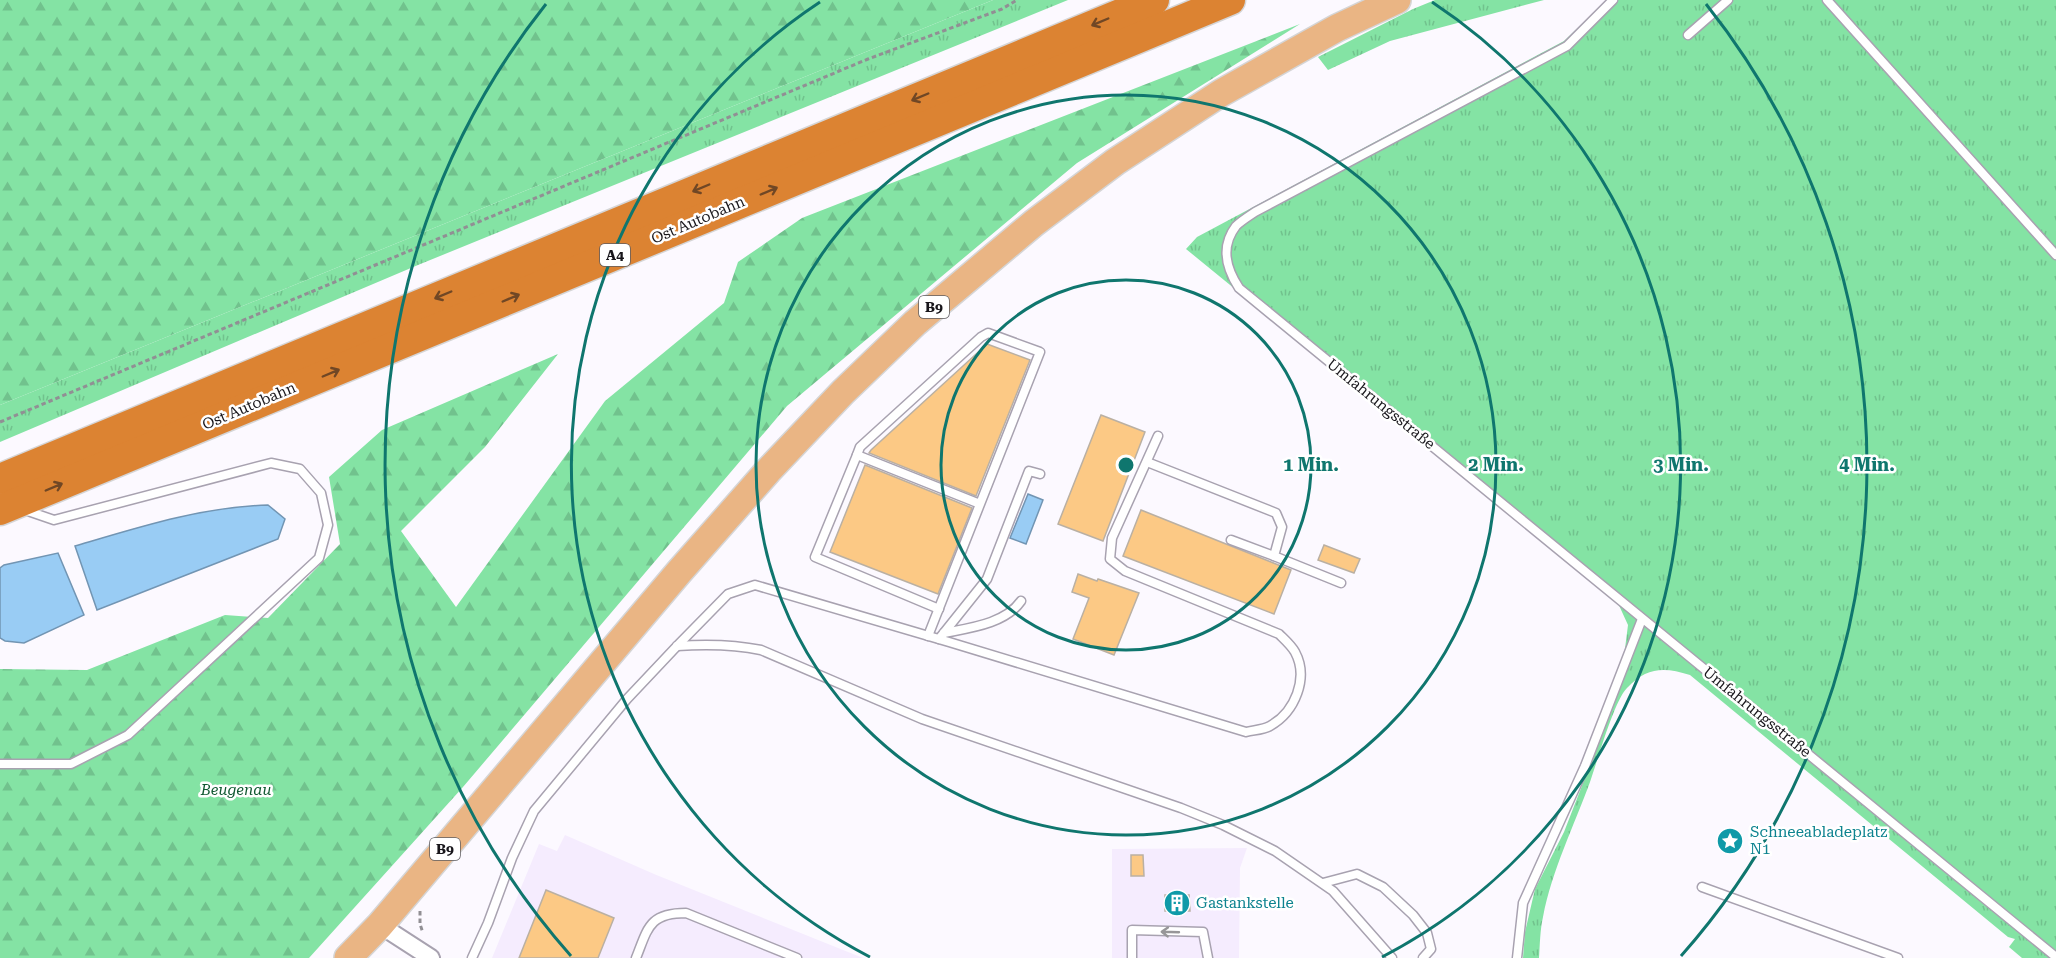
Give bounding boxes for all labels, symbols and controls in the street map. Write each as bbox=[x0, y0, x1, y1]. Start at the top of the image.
one-way arrow bbox=[1091, 17, 1109, 28]
one-way arrow bbox=[911, 92, 929, 103]
one-way arrow bbox=[692, 183, 710, 194]
one-way arrow bbox=[759, 185, 778, 196]
street label: Ost Autobahn bbox=[649, 192, 748, 248]
road number: A4 bbox=[600, 244, 630, 266]
one-way arrow bbox=[434, 290, 453, 301]
one-way arrow bbox=[502, 292, 520, 303]
road number: B9 bbox=[919, 296, 949, 318]
street label: Umfahrungsstraße bbox=[1323, 355, 1439, 453]
one-way arrow bbox=[321, 367, 340, 378]
street label: Ost Autobahn bbox=[200, 378, 299, 434]
text: 1 Min. bbox=[1283, 454, 1339, 475]
text: 2 Min. bbox=[1468, 454, 1524, 475]
text: 3 Min. bbox=[1653, 454, 1709, 475]
text: 4 Min. bbox=[1839, 454, 1895, 475]
centre of rings bbox=[1116, 455, 1136, 475]
one-way arrow bbox=[44, 481, 63, 492]
street label: Umfahrungsstraße bbox=[1699, 663, 1815, 761]
park label: Beugenau bbox=[200, 781, 271, 799]
place label: Schneeabladeplatz N1 bbox=[1750, 823, 1887, 858]
place icon: Schneeabladeplatz N1 bbox=[1715, 826, 1745, 856]
road number: B9 bbox=[430, 838, 460, 860]
building icon: Gastankstelle bbox=[1162, 888, 1192, 918]
place label: Gastankstelle bbox=[1196, 894, 1294, 912]
one-way arrow bbox=[1161, 926, 1181, 937]

